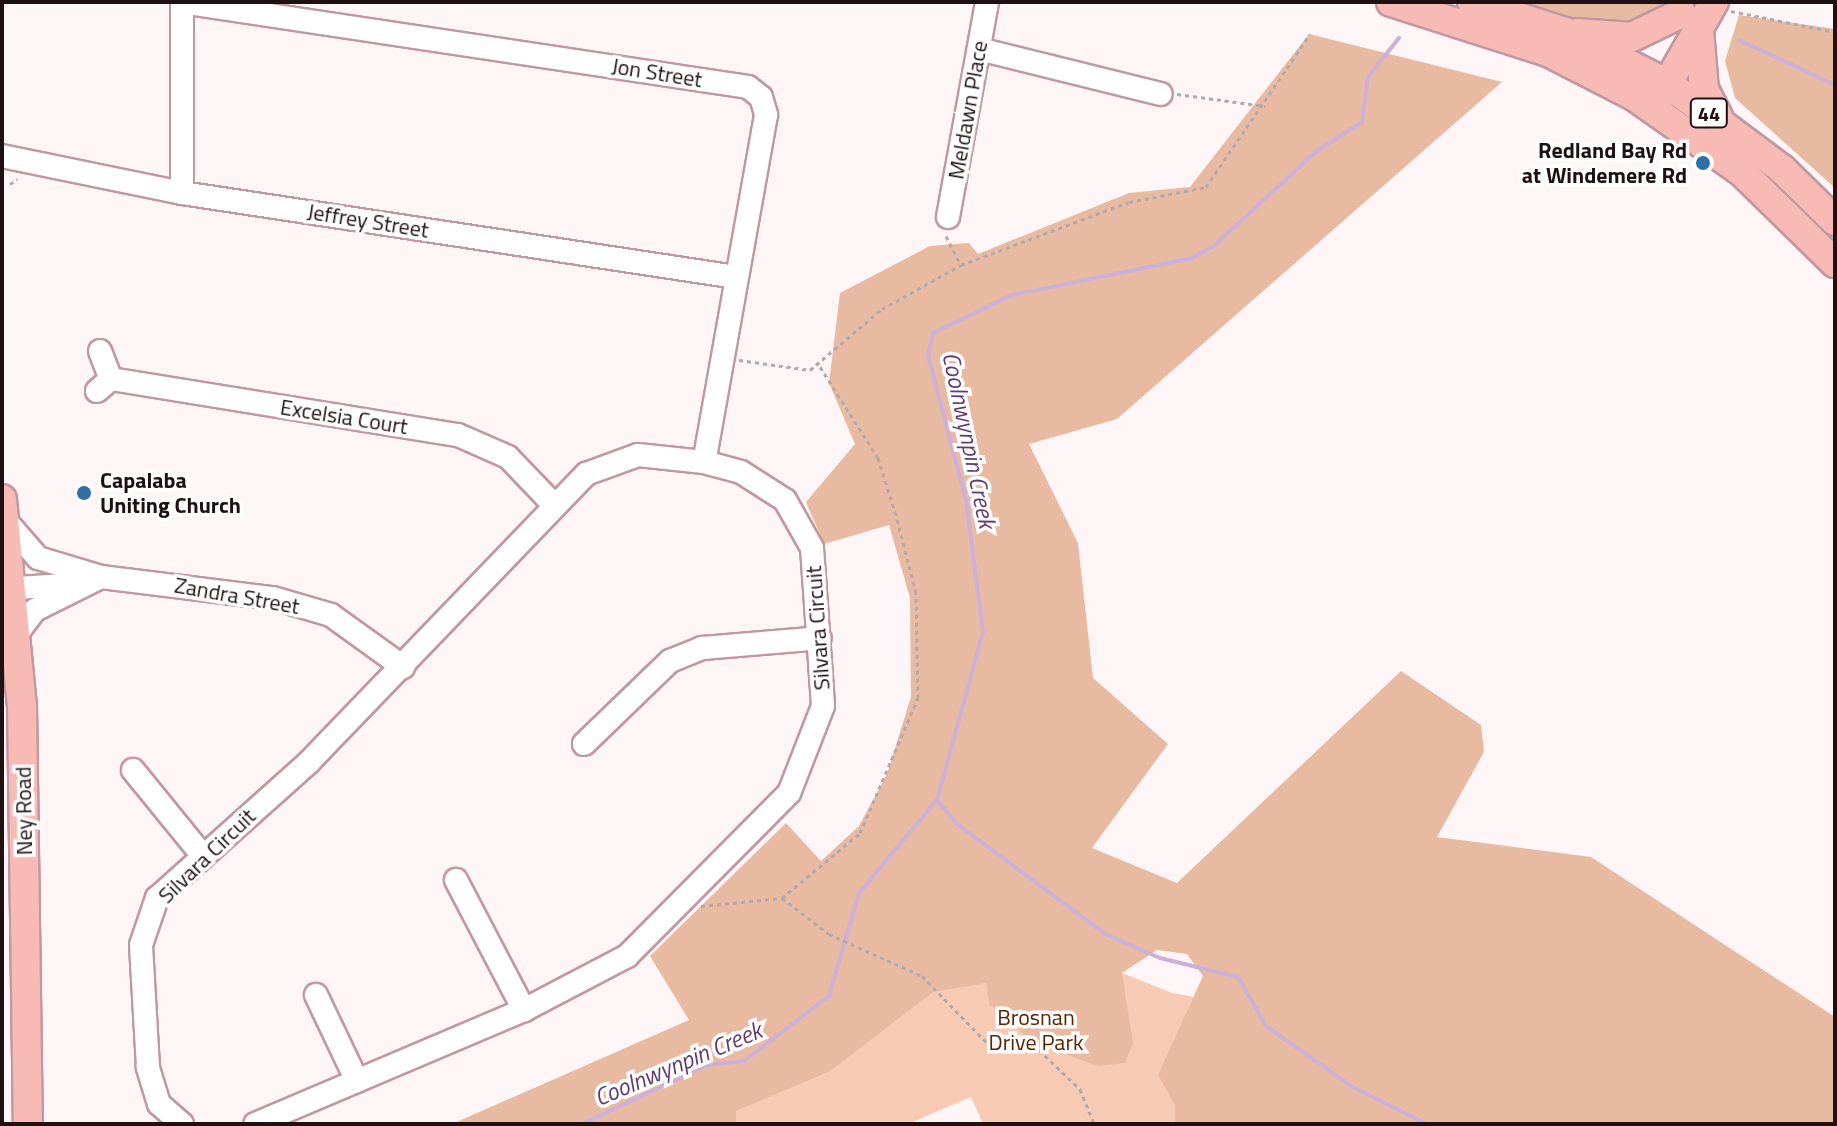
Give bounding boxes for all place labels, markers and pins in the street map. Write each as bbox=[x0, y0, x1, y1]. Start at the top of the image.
place label: Redland Bay Rd at Windemere Rd bbox=[1522, 137, 1687, 188]
marker: Redland Bay Rd at Windemere Rd bbox=[1694, 154, 1712, 172]
place label: Capalaba Uniting Church bbox=[100, 467, 241, 518]
marker: Capalaba Uniting Church bbox=[75, 484, 93, 502]

